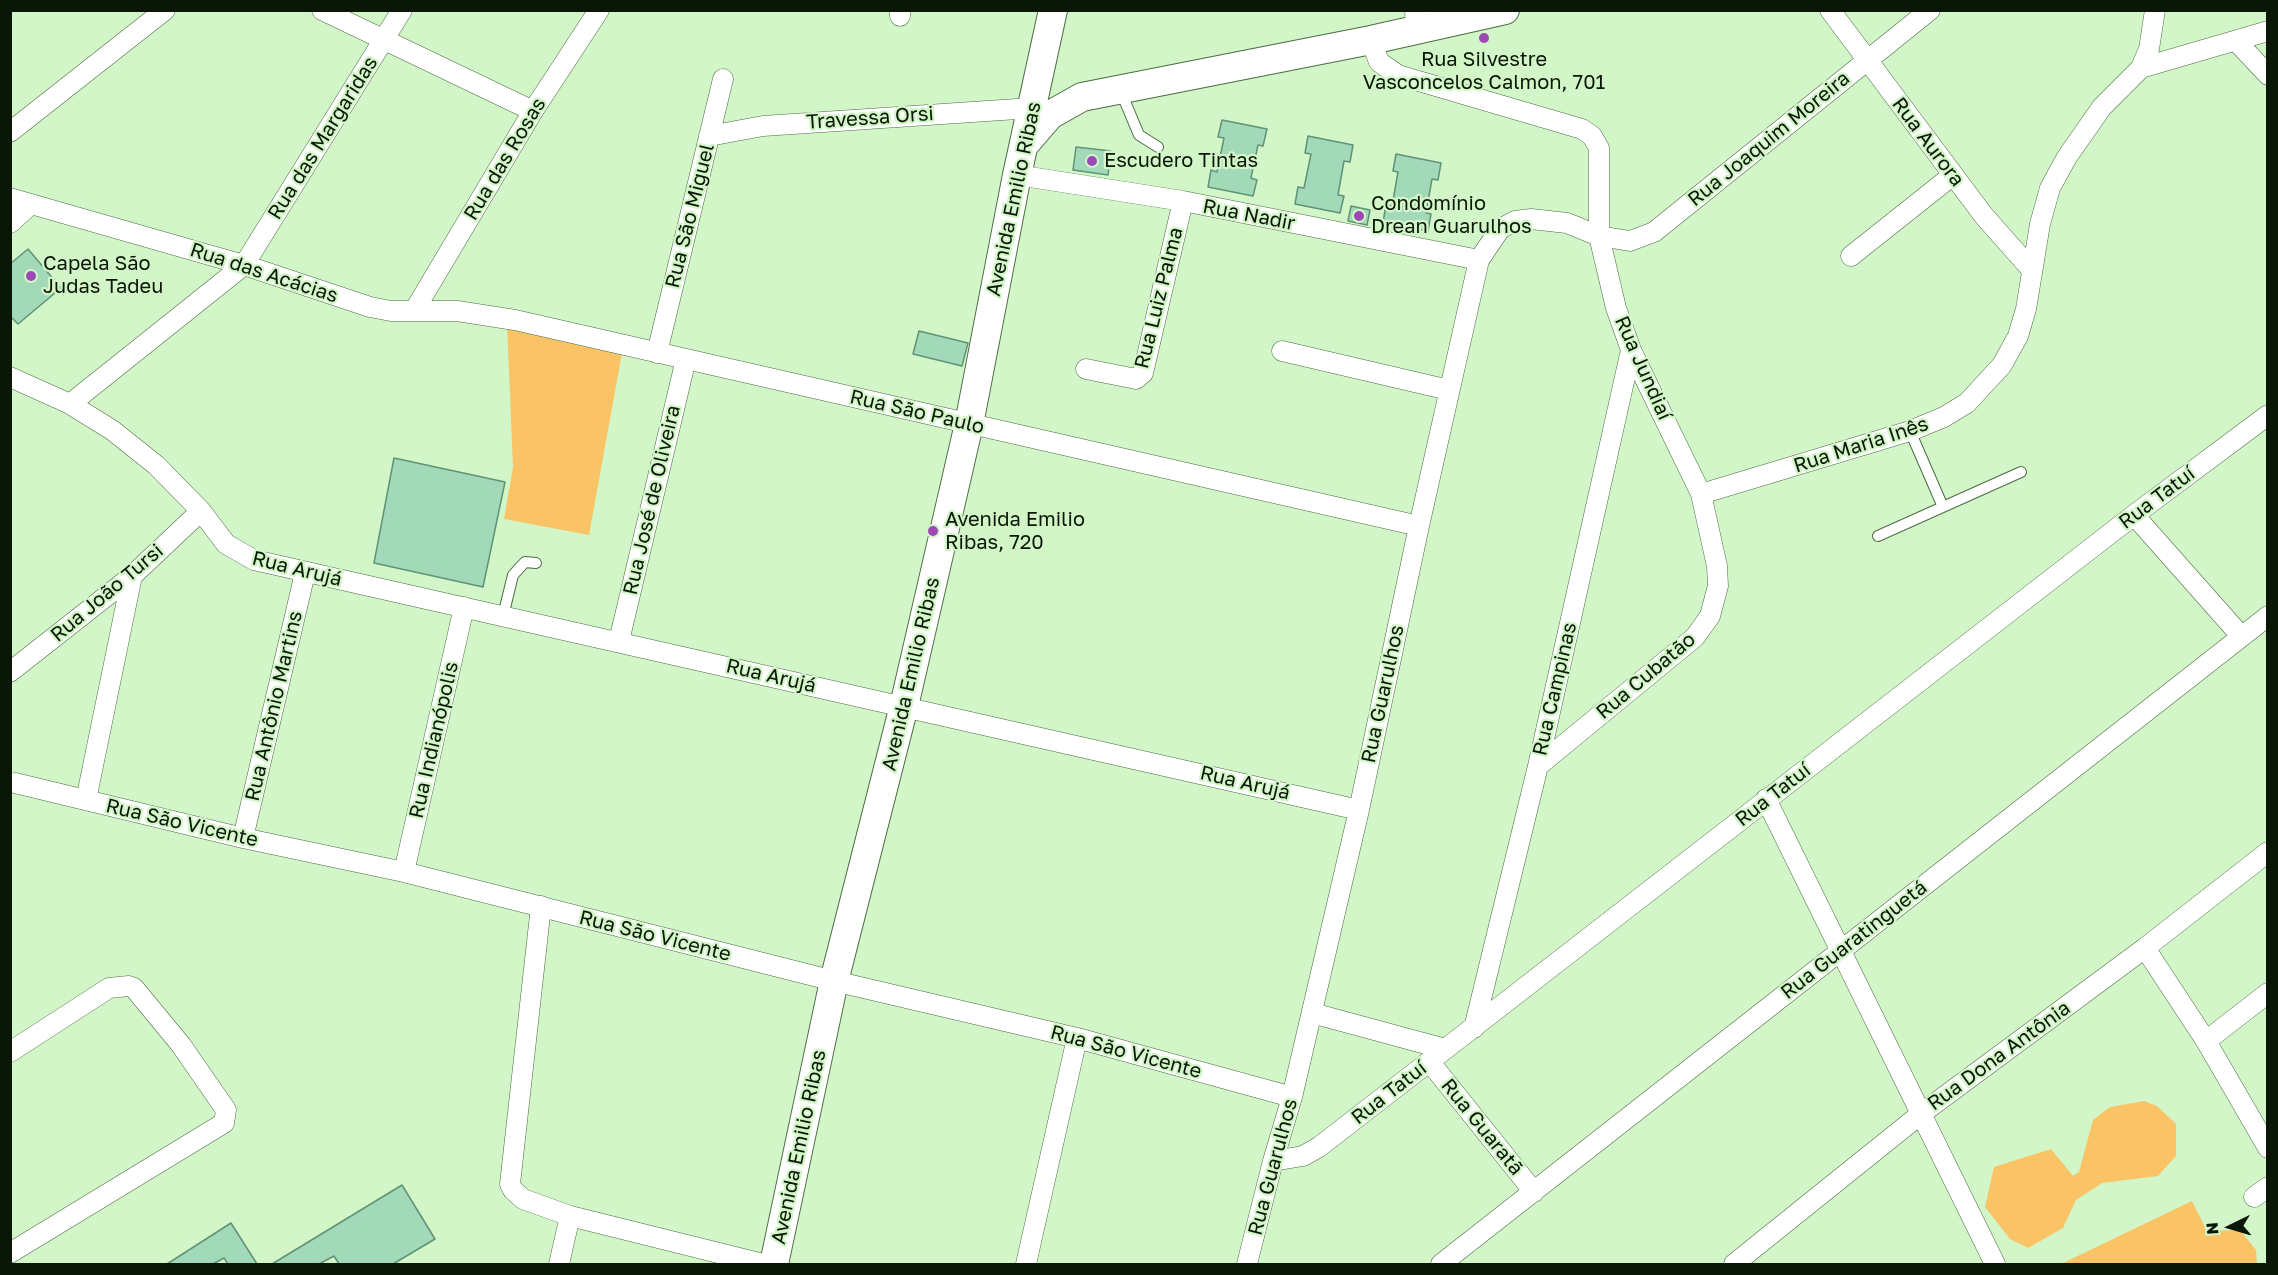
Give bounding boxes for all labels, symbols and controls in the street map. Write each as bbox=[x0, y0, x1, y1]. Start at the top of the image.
marker: Rua Silvestre Vasconcelos Calmon, 701 bbox=[1477, 31, 1491, 45]
place label: Rua Silvestre Vasconcelos Calmon, 701 bbox=[1363, 48, 1605, 95]
street label: Rua das Margaridas bbox=[263, 52, 383, 224]
street label: Rua Joaquim Moreira bbox=[1683, 66, 1855, 212]
street label: Rua das Rosas bbox=[459, 93, 551, 225]
street label: Rua Aurora bbox=[1887, 93, 1969, 191]
street label: Avenida Emilio Ribas bbox=[982, 100, 1046, 298]
street label: Travessa Orsi bbox=[806, 102, 934, 134]
street label: Rua São Miguel bbox=[660, 141, 720, 291]
place label: Escudero Tintas bbox=[1104, 149, 1258, 173]
marker: Escudero Tintas bbox=[1085, 154, 1099, 168]
place label: Condomínio Drean Guarulhos bbox=[1371, 192, 1531, 239]
street label: Rua Nadir bbox=[1201, 194, 1297, 236]
marker: Condomínio Drean Guarulhos bbox=[1352, 209, 1366, 223]
street label: Rua Luiz Palma bbox=[1130, 225, 1188, 371]
street label: Rua das Acácias bbox=[187, 238, 341, 308]
place label: Capela São Judas Tadeu bbox=[43, 252, 163, 299]
marker: Capela São Judas Tadeu bbox=[24, 269, 38, 283]
street label: Rua Jundiaí bbox=[1609, 312, 1677, 424]
street label: Rua São Paulo bbox=[847, 385, 987, 439]
street label: Rua José de Oliveira bbox=[618, 403, 686, 597]
street label: Rua Maria Inês bbox=[1791, 412, 1931, 478]
street label: Rua Tatuí bbox=[2114, 462, 2200, 534]
place label: Avenida Emilio Ribas, 720 bbox=[945, 508, 1085, 555]
marker: Avenida Emilio Ribas, 720 bbox=[926, 524, 940, 538]
street label: Rua João Tursi bbox=[46, 539, 168, 647]
street label: Rua Arujá bbox=[250, 546, 344, 592]
street label: Avenida Emilio Ribas bbox=[877, 575, 945, 773]
street label: Rua Antônio Martins bbox=[240, 608, 308, 804]
street label: Rua Campinas bbox=[1528, 620, 1582, 758]
street label: Rua Guarulhos bbox=[1357, 623, 1409, 765]
street label: Rua Cubatão bbox=[1592, 628, 1700, 724]
street label: Rua Arujá bbox=[724, 654, 818, 698]
street label: Rua Indianópolis bbox=[404, 659, 464, 821]
street label: Rua Tatuí bbox=[1731, 758, 1815, 832]
street label: Rua Arujá bbox=[1198, 761, 1292, 805]
street label: Rua São Vicente bbox=[103, 794, 261, 852]
street label: Rua Guaratinguetá bbox=[1776, 876, 1932, 1004]
street label: Rua São Vicente bbox=[577, 906, 733, 966]
street label: Rua Dona Antônia bbox=[1923, 996, 2075, 1116]
street label: Rua São Vicente bbox=[1048, 1020, 1204, 1084]
street label: Avenida Emilio Ribas bbox=[767, 1048, 831, 1246]
street label: Rua Tatuí bbox=[1347, 1056, 1431, 1130]
street label: Rua Guaratã bbox=[1436, 1074, 1528, 1180]
street label: Rua Guarulhos bbox=[1243, 1096, 1303, 1238]
north arrow bbox=[2200, 1197, 2260, 1257]
text: N bbox=[2202, 1222, 2223, 1236]

